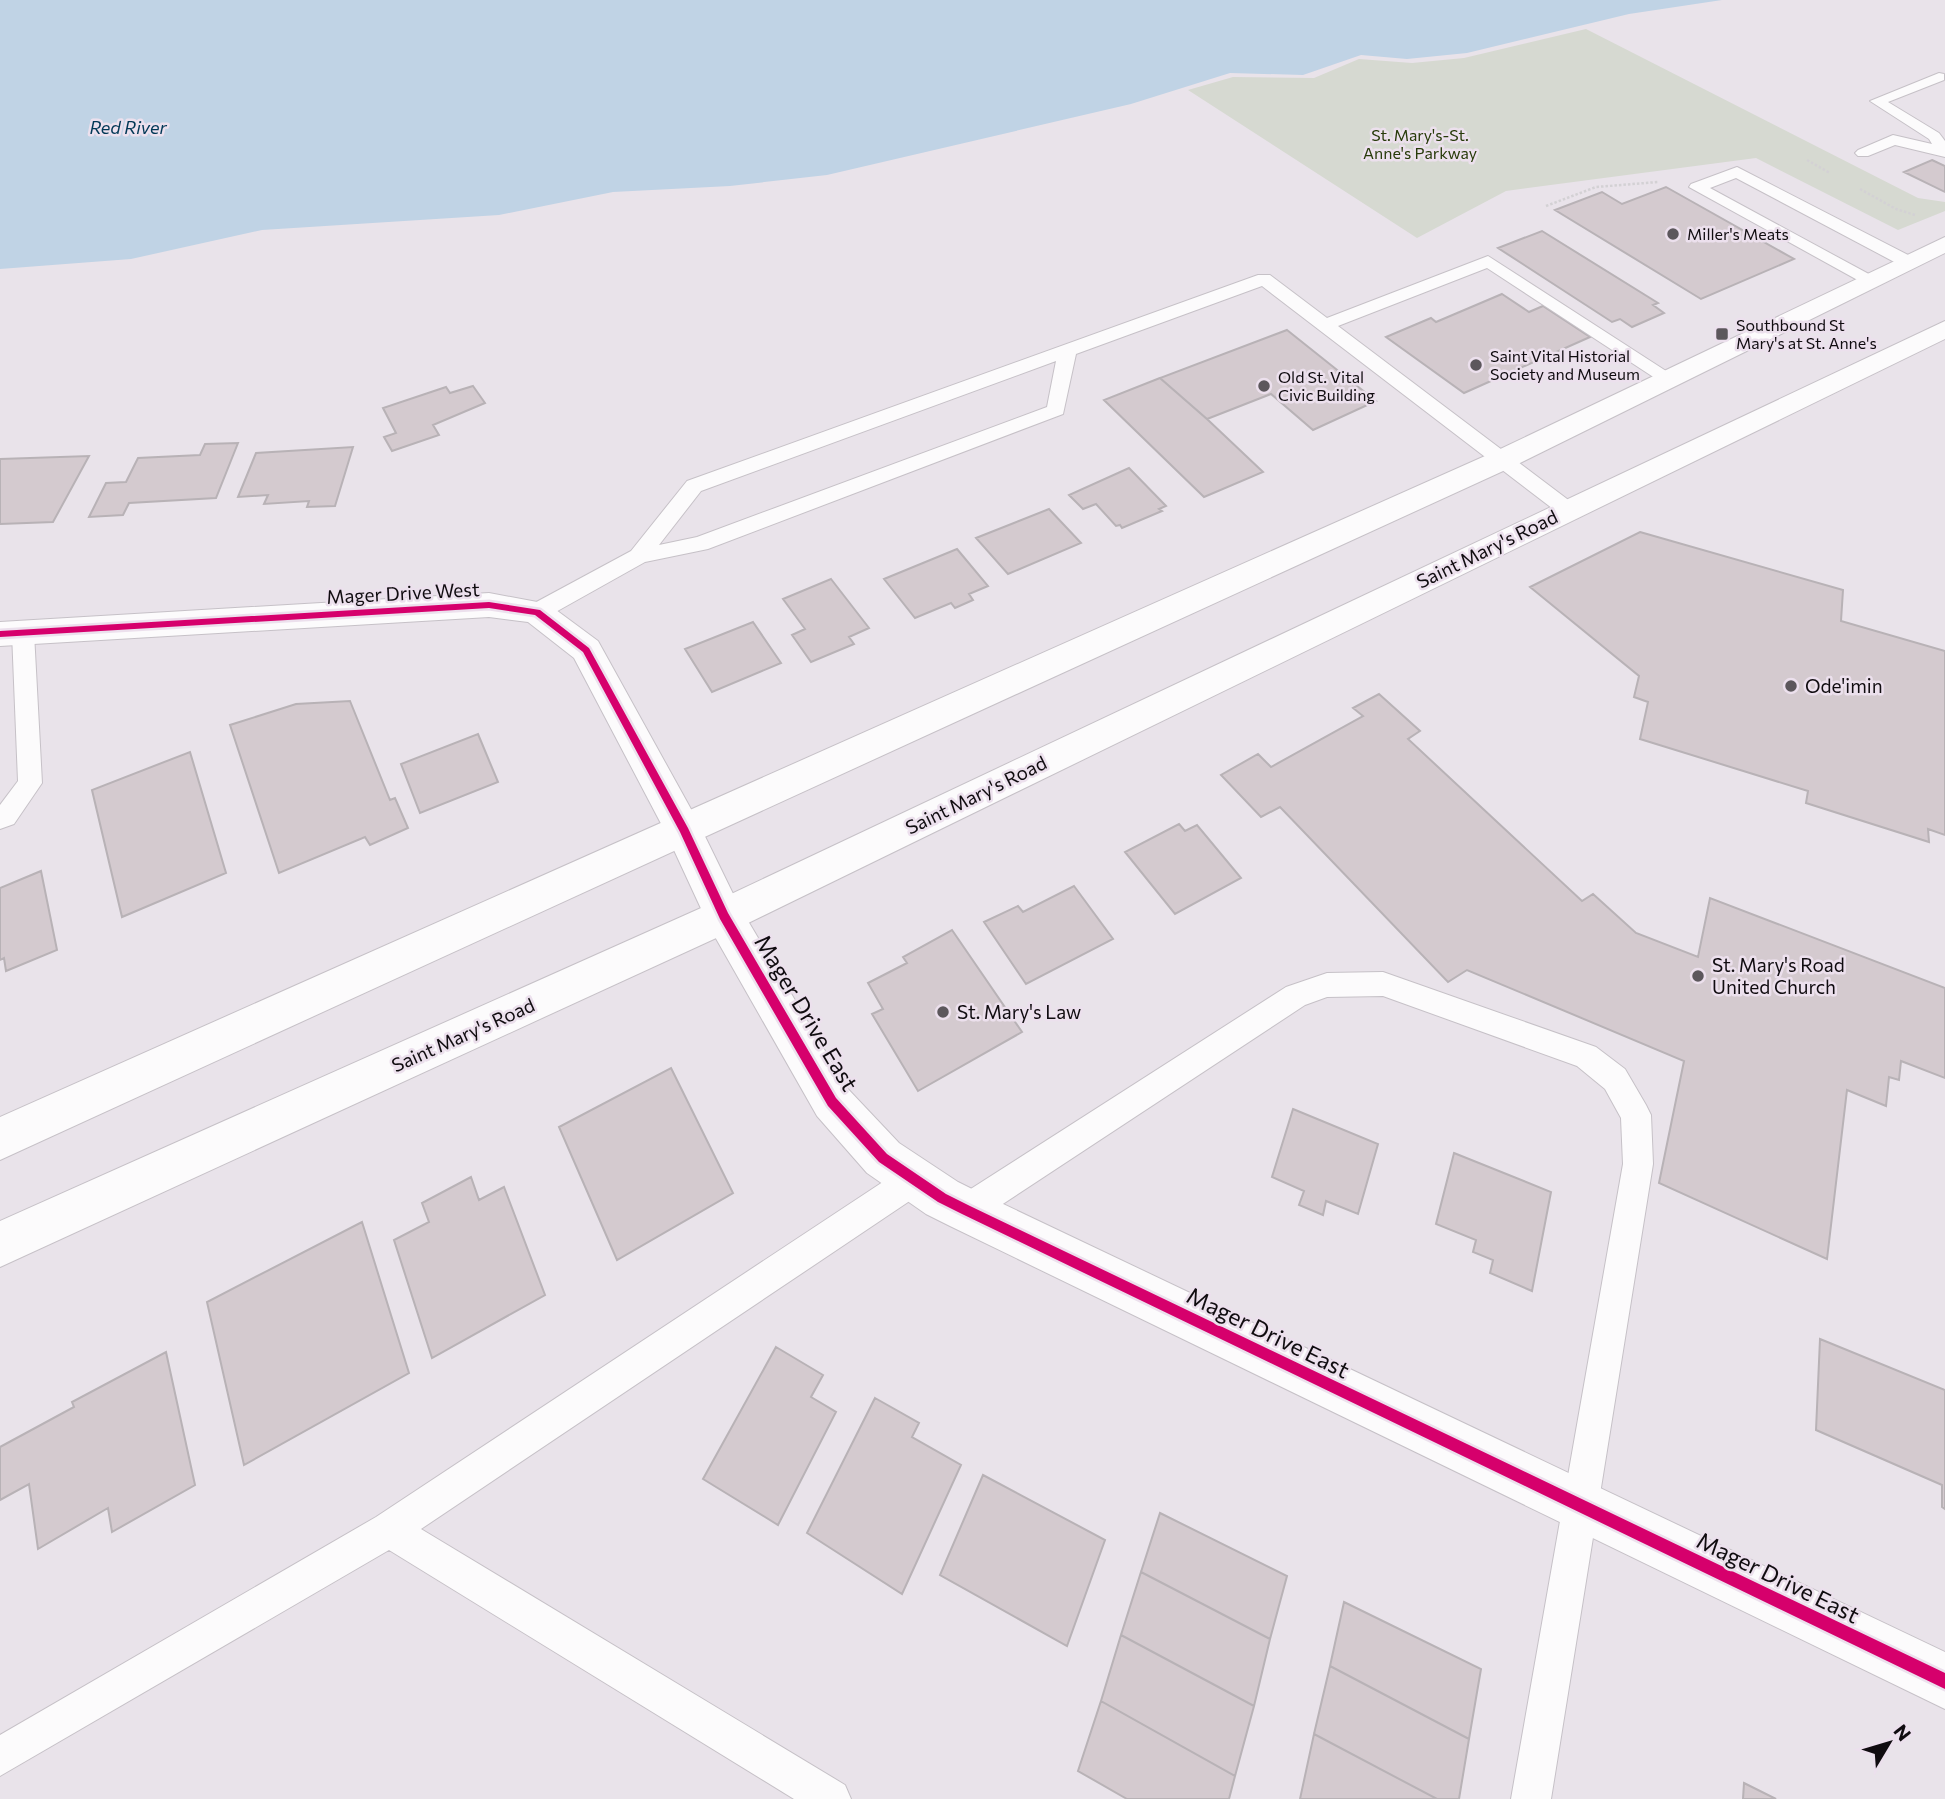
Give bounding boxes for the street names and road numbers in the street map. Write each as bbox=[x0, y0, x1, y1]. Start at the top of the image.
street label: Saint Mary's Road bbox=[1412, 504, 1561, 593]
street label: Mager Drive West bbox=[326, 577, 480, 608]
street label: Saint Mary's Road bbox=[901, 750, 1050, 839]
street label: Mager Drive East bbox=[749, 929, 865, 1096]
street label: Saint Mary's Road bbox=[388, 993, 538, 1076]
street label: Mager Drive East bbox=[1183, 1281, 1354, 1384]
street label: Mager Drive East bbox=[1693, 1526, 1864, 1629]

